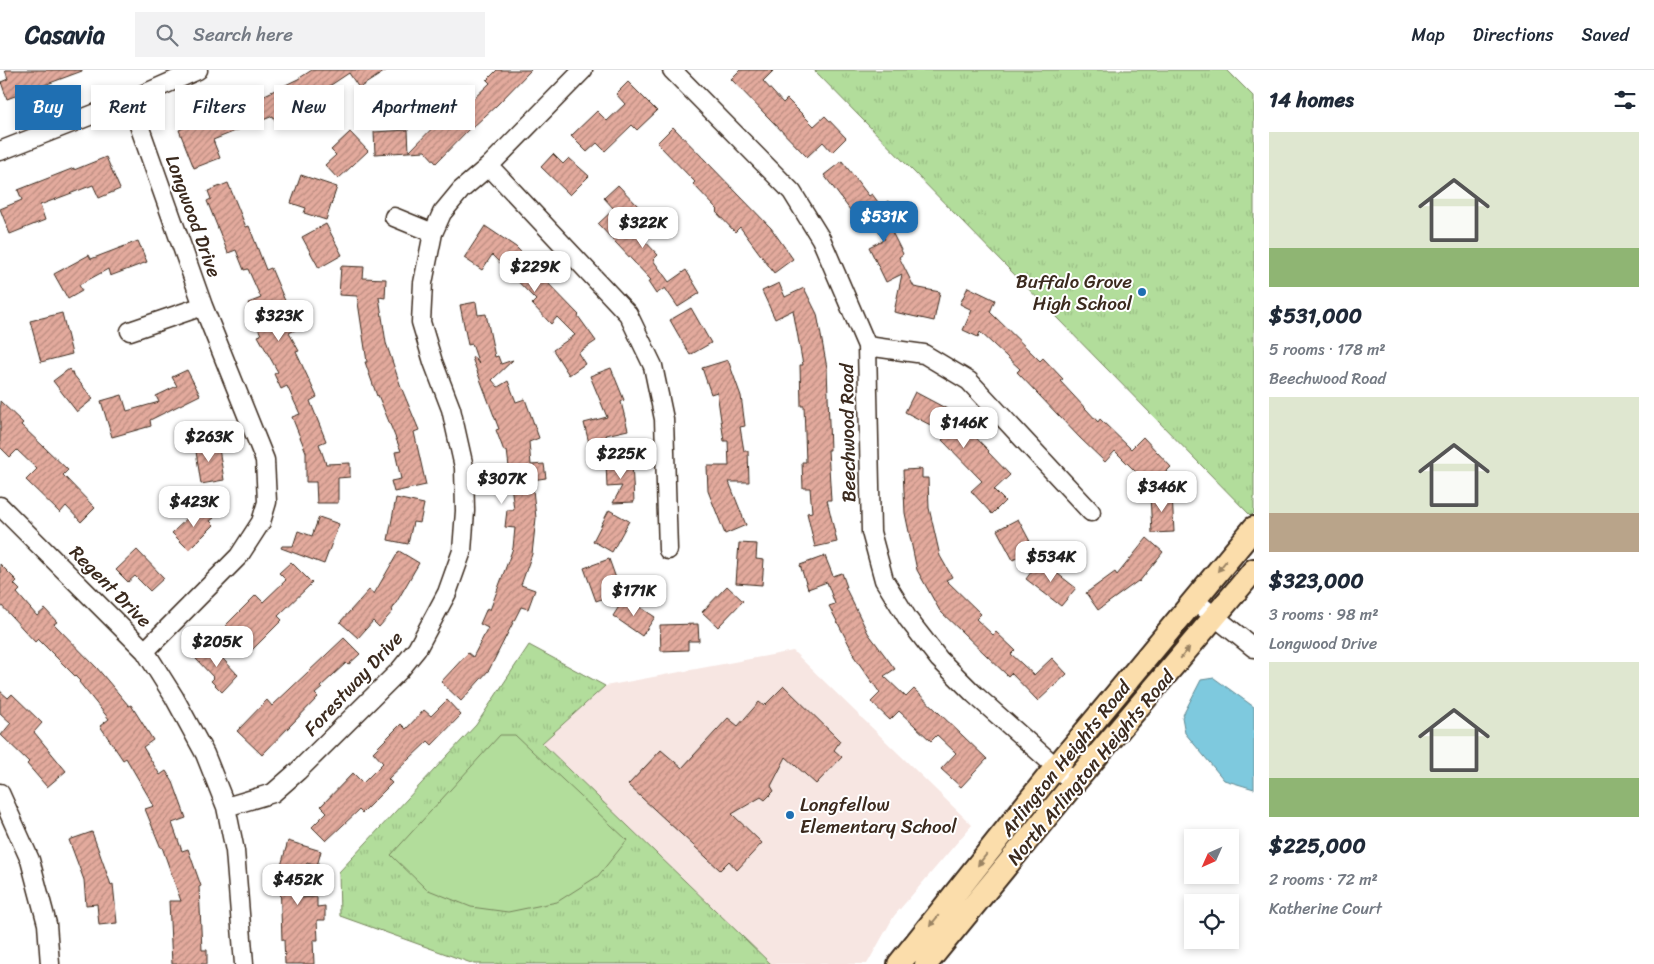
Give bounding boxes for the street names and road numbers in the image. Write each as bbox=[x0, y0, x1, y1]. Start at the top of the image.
street label: Longwood Drive bbox=[156, 150, 231, 282]
street label: Beechwood Road bbox=[830, 362, 865, 503]
street label: Regent Drive bbox=[61, 537, 160, 636]
street label: Forestway Drive bbox=[295, 623, 411, 744]
street label: North Arlington Heights Road bbox=[998, 661, 1183, 873]
street label: Arlington Heights Road bbox=[991, 672, 1140, 845]

